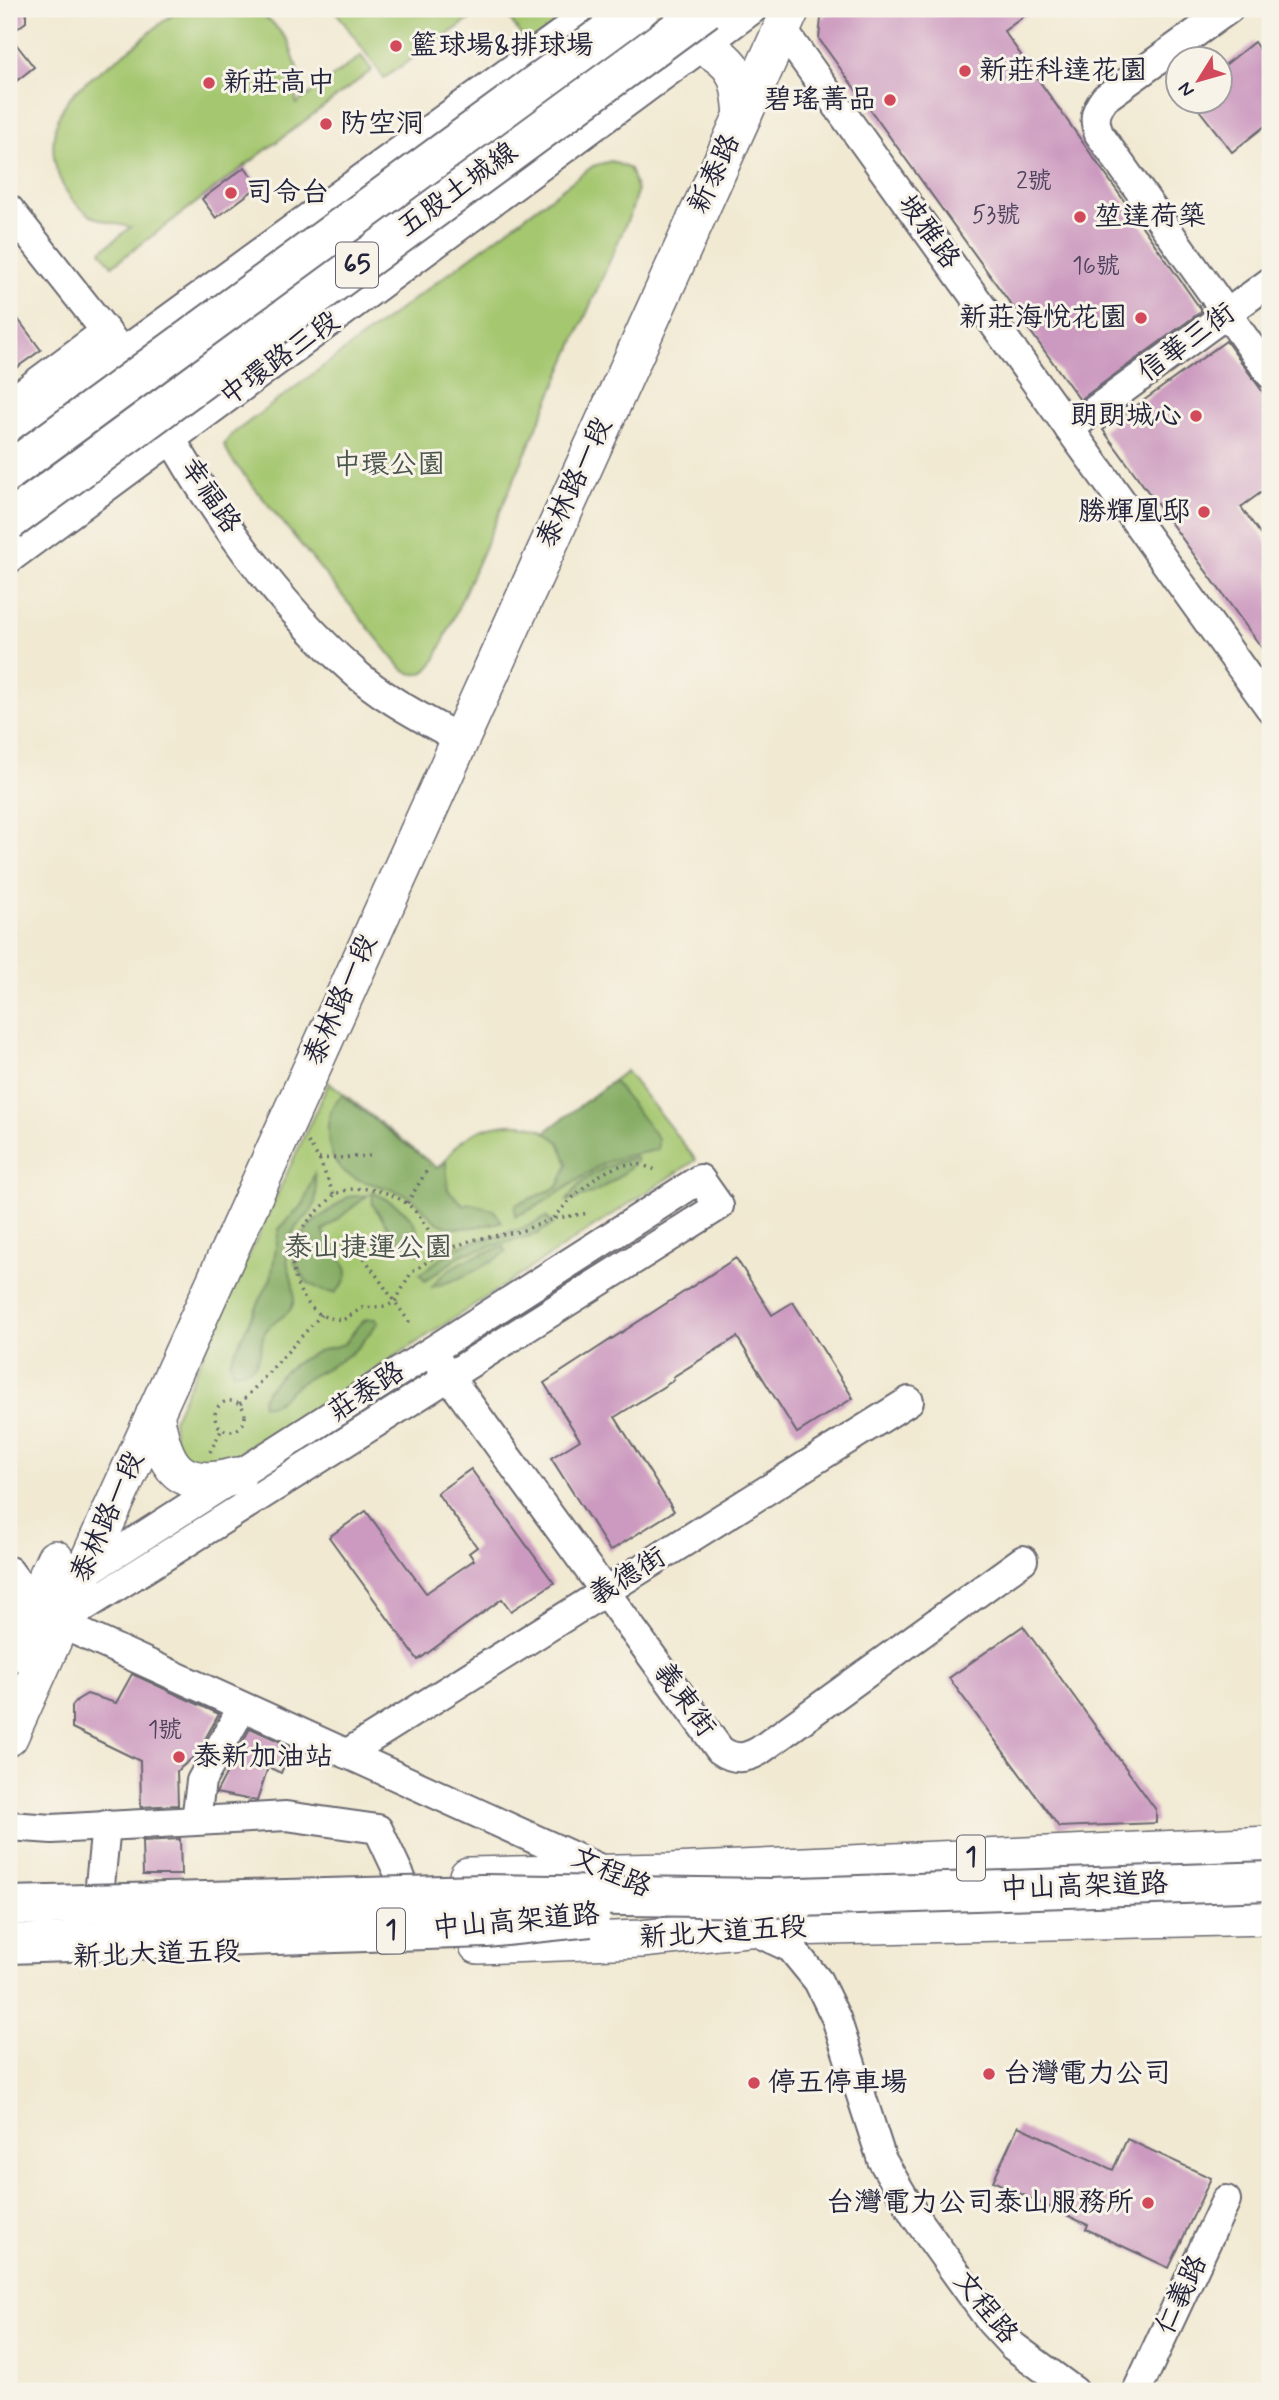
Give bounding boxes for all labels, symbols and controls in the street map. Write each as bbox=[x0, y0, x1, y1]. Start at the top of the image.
place label: 籃球場&排球場 bbox=[410, 28, 594, 65]
marker: 籃球場&排球場 bbox=[388, 38, 404, 54]
north arrow bbox=[1164, 46, 1234, 116]
place label: 新莊科達花園 bbox=[979, 53, 1147, 90]
marker: 新莊科達花園 bbox=[957, 63, 973, 79]
place label: 新莊高中 bbox=[223, 65, 335, 102]
marker: 新莊高中 bbox=[201, 75, 217, 91]
text: N bbox=[1173, 77, 1200, 102]
place label: 碧瑤菁品 bbox=[764, 82, 876, 119]
marker: 碧瑤菁品 bbox=[882, 92, 898, 108]
place label: 防空洞 bbox=[340, 106, 424, 143]
marker: 防空洞 bbox=[318, 116, 334, 132]
street label: 新泰路 bbox=[680, 128, 750, 220]
street label: 五股土城線 bbox=[390, 134, 526, 246]
house number: 2號 bbox=[1016, 166, 1052, 197]
place label: 司令台 bbox=[245, 175, 329, 212]
marker: 司令台 bbox=[223, 185, 239, 201]
street label: 坡雅路 bbox=[888, 187, 968, 277]
place label: 堃達荷築 bbox=[1094, 199, 1206, 236]
house number: 53號 bbox=[972, 200, 1020, 231]
marker: 堃達荷築 bbox=[1072, 209, 1088, 225]
road number: 65 bbox=[336, 242, 378, 288]
house number: 16號 bbox=[1072, 251, 1120, 282]
street label: 信華三街 bbox=[1131, 295, 1243, 391]
place label: 新莊海悅花園 bbox=[959, 300, 1127, 337]
street label: 中環路三段 bbox=[212, 303, 348, 415]
marker: 新莊海悅花園 bbox=[1133, 310, 1149, 326]
place label: 朗朗城心 bbox=[1070, 398, 1182, 435]
marker: 朗朗城心 bbox=[1188, 408, 1204, 424]
street label: 泰林路一段 bbox=[529, 412, 621, 554]
park label: 中環公園 bbox=[333, 447, 445, 484]
street label: 幸福路 bbox=[171, 451, 249, 541]
place label: 勝輝凰邸 bbox=[1078, 494, 1190, 531]
marker: 勝輝凰邸 bbox=[1196, 504, 1212, 520]
street label: 泰林路一段 bbox=[296, 929, 386, 1071]
park label: 泰山捷運公園 bbox=[284, 1230, 452, 1267]
street label: 莊泰路 bbox=[322, 1354, 412, 1430]
street label: 泰林路一段 bbox=[63, 1446, 153, 1588]
street label: 義德街 bbox=[583, 1539, 673, 1615]
street label: 義東街 bbox=[644, 1655, 724, 1745]
house number: 1號 bbox=[148, 1715, 182, 1746]
place label: 泰新加油站 bbox=[193, 1739, 333, 1776]
marker: 泰新加油站 bbox=[171, 1749, 187, 1765]
road number: 1 bbox=[957, 1836, 985, 1881]
street label: 文程路 bbox=[565, 1839, 657, 1907]
street label: 中山高架道路 bbox=[999, 1866, 1169, 1908]
street label: 中山高架道路 bbox=[431, 1896, 601, 1948]
road number: 1 bbox=[377, 1908, 405, 1954]
street label: 新北大道五段 bbox=[638, 1909, 808, 1957]
street label: 新北大道五段 bbox=[72, 1934, 242, 1976]
place label: 台灣電力公司 bbox=[1003, 2056, 1171, 2093]
place label: 停五停車場 bbox=[768, 2065, 908, 2102]
marker: 台灣電力公司 bbox=[981, 2066, 997, 2082]
marker: 停五停車場 bbox=[746, 2075, 762, 2091]
place label: 台灣電力公司泰山服務所 bbox=[826, 2185, 1134, 2222]
marker: 台灣電力公司泰山服務所 bbox=[1140, 2195, 1156, 2211]
street label: 仁義路 bbox=[1147, 2249, 1217, 2341]
street label: 文程路 bbox=[944, 2264, 1026, 2352]

